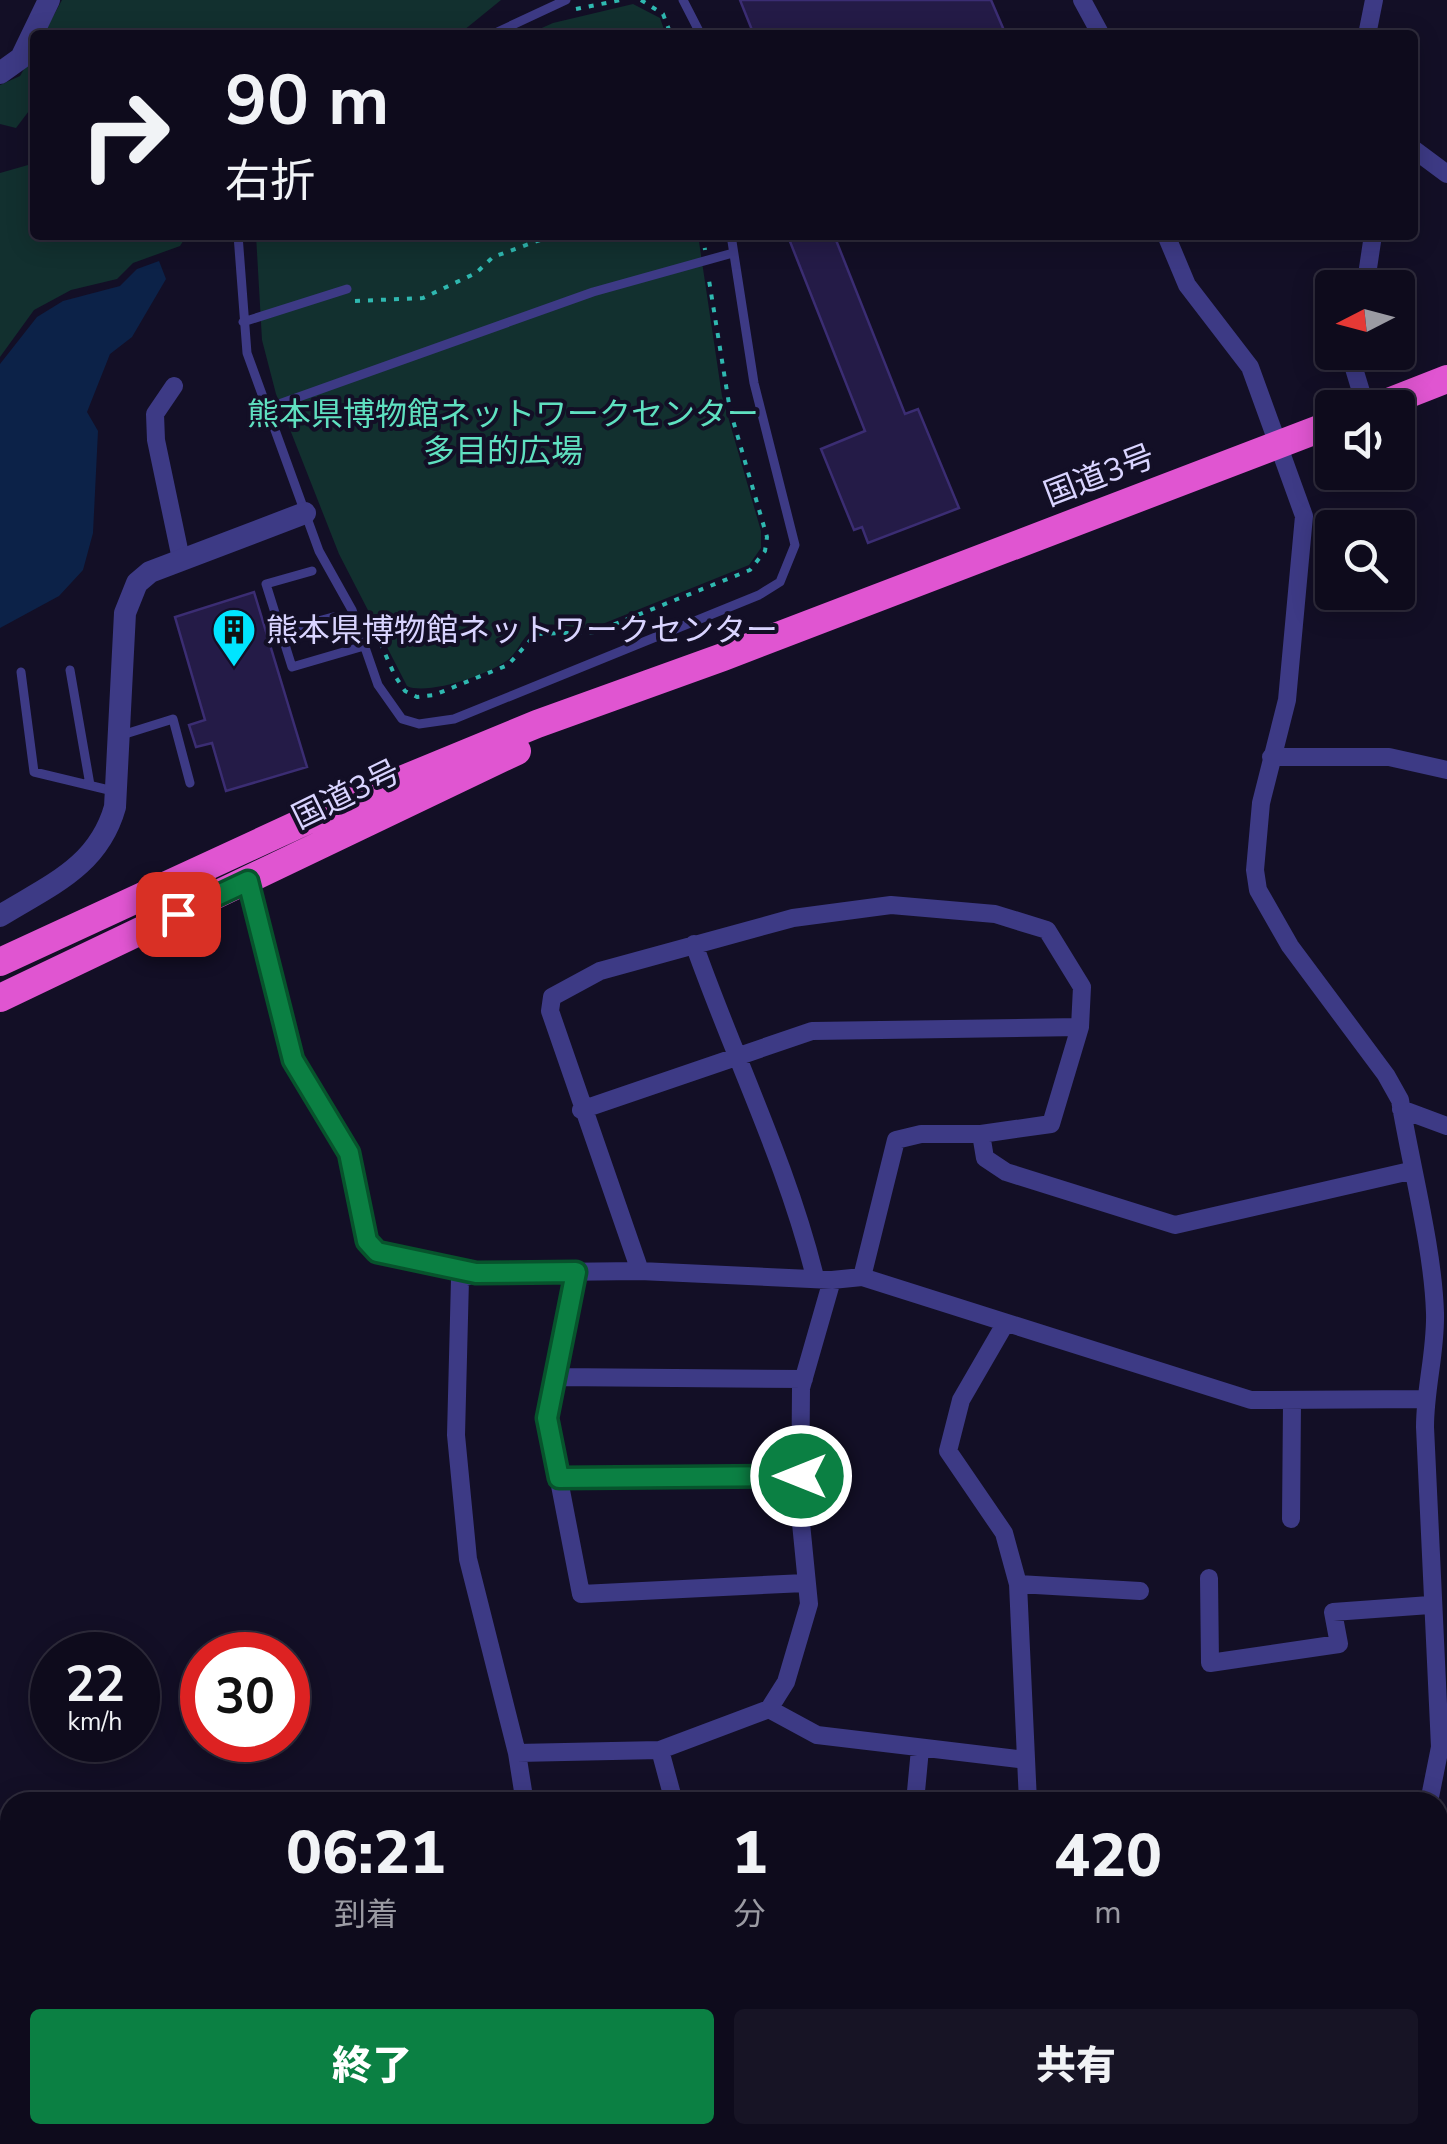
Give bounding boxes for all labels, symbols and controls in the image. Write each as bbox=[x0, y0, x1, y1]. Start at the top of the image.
text: 90 m bbox=[225, 53, 389, 149]
icon: right bbox=[60, 70, 190, 200]
text: 右折 bbox=[225, 151, 315, 212]
north arrow bbox=[1315, 270, 1415, 370]
map controls bbox=[1315, 270, 1415, 610]
button: sound bbox=[1315, 390, 1415, 490]
park label: 熊本県博物館ネットワークセンター 多目的広場 bbox=[247, 393, 759, 473]
street label: 国道3号 bbox=[1038, 435, 1161, 516]
button: search bbox=[1315, 510, 1415, 610]
building icon: 熊本県博物館ネットワークセンター bbox=[211, 607, 257, 668]
place label: 熊本県博物館ネットワークセンター bbox=[266, 609, 778, 652]
street label: 国道3号 bbox=[285, 750, 407, 839]
pin bbox=[136, 872, 221, 957]
icon: arrive bbox=[151, 887, 206, 942]
position arrow bbox=[749, 1424, 853, 1528]
speed limit sign: 30 bbox=[180, 1632, 310, 1762]
text: 22 bbox=[65, 1650, 125, 1719]
text: km/h bbox=[67, 1705, 123, 1739]
text: 06:21 bbox=[286, 1812, 446, 1894]
text: 1 bbox=[732, 1812, 768, 1894]
text: 420 bbox=[1054, 1815, 1162, 1897]
text: m bbox=[1094, 1891, 1122, 1934]
text: 到着 bbox=[334, 1893, 398, 1936]
text: 分 bbox=[734, 1893, 766, 1936]
button: 終了 bbox=[30, 2009, 714, 2124]
button: 共有 bbox=[734, 2009, 1418, 2124]

